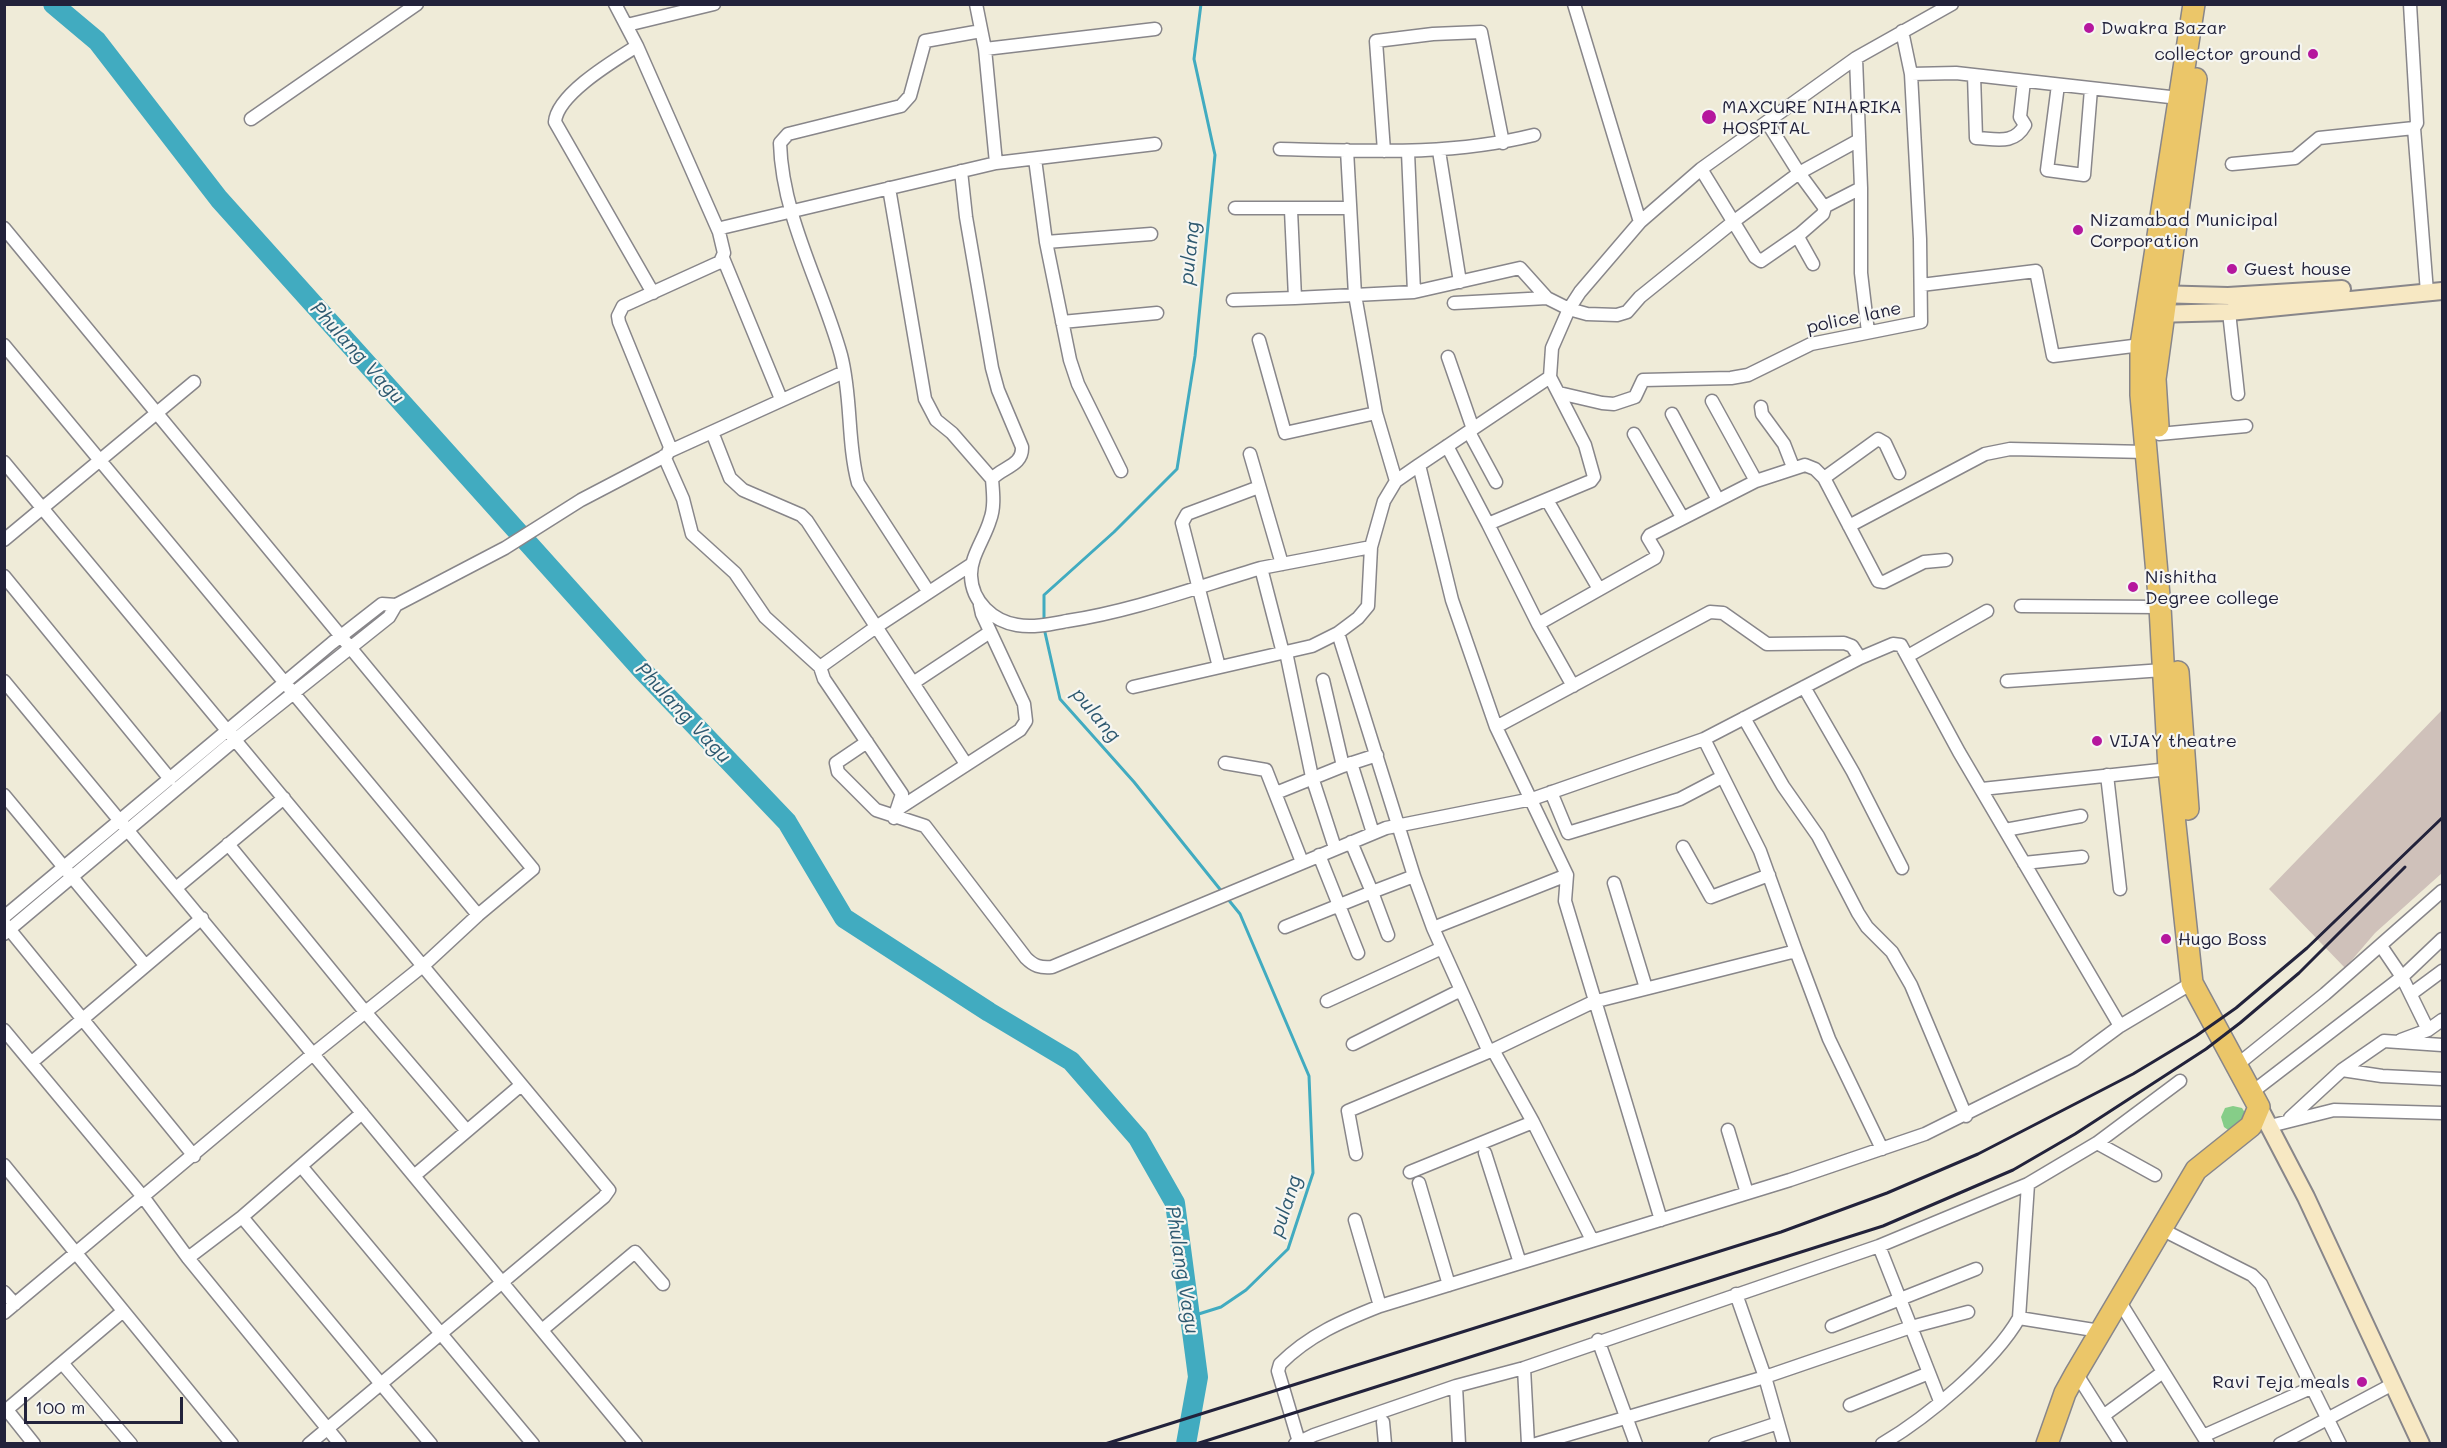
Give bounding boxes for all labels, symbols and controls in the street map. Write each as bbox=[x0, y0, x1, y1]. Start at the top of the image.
place label: Dwakra Bazar bbox=[2101, 17, 2227, 39]
marker: Dwakra Bazar bbox=[2082, 21, 2096, 35]
place label: collector ground bbox=[2154, 43, 2301, 65]
marker: collector ground bbox=[2306, 47, 2320, 61]
place label: MAXCURE NIHARIKA HOSPITAL bbox=[1722, 96, 1902, 138]
marker: MAXCURE NIHARIKA HOSPITAL bbox=[1700, 108, 1718, 126]
place label: Nizamabad Municipal Corporation bbox=[2090, 209, 2278, 252]
water label: pulang bbox=[1175, 220, 1205, 286]
marker: Nizamabad Municipal Corporation bbox=[2071, 223, 2085, 237]
place label: Guest house bbox=[2244, 258, 2351, 280]
marker: Guest house bbox=[2225, 262, 2239, 276]
water label: Phulang Vagu bbox=[305, 297, 409, 409]
street label: police lane bbox=[1805, 297, 1903, 339]
place label: Nishitha Degree college bbox=[2145, 566, 2279, 608]
marker: Nishitha Degree college bbox=[2126, 580, 2140, 594]
water label: Phulang Vagu bbox=[630, 658, 736, 768]
water label: pulang bbox=[1066, 683, 1126, 747]
place label: VIJAY theatre bbox=[2109, 730, 2237, 752]
marker: VIJAY theatre bbox=[2090, 734, 2104, 748]
place label: Hugo Boss bbox=[2178, 928, 2267, 950]
marker: Hugo Boss bbox=[2159, 932, 2173, 946]
water label: pulang bbox=[1265, 1172, 1307, 1240]
water label: Phulang Vagu bbox=[1160, 1204, 1204, 1336]
place label: Ravi Teja meals bbox=[2212, 1371, 2350, 1393]
marker: Ravi Teja meals bbox=[2355, 1375, 2369, 1389]
scale bar bbox=[27, 1385, 186, 1423]
text: 100 m bbox=[35, 1395, 85, 1419]

